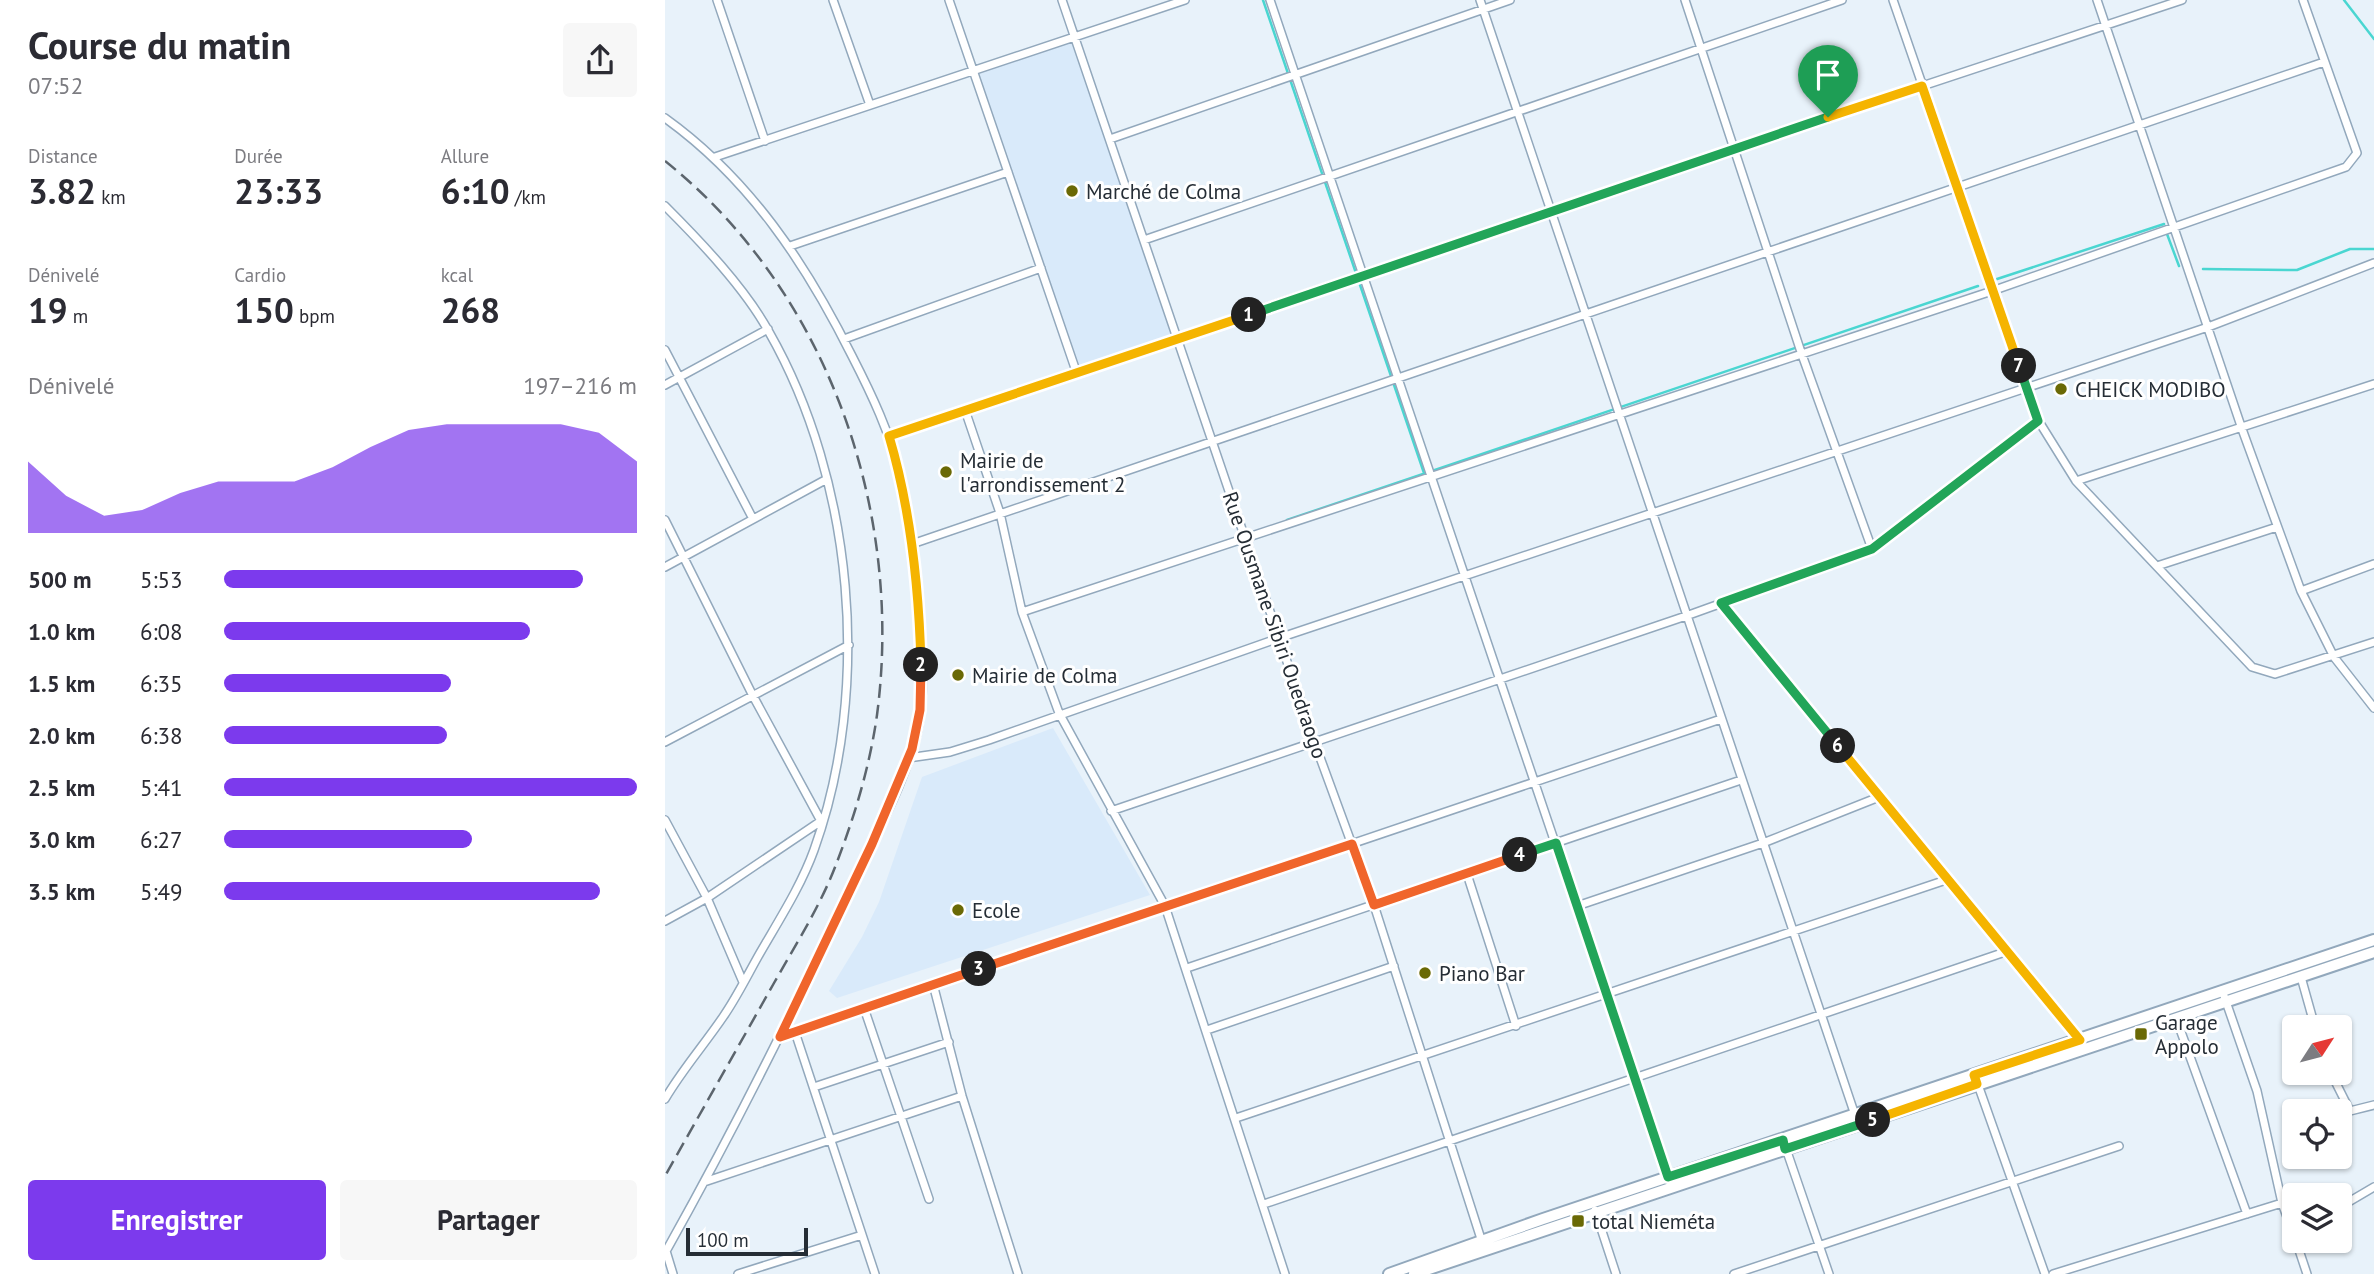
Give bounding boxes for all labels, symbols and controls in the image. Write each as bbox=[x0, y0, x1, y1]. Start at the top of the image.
text: Course du matin bbox=[28, 20, 291, 69]
button: share bbox=[563, 23, 637, 97]
pin bbox=[1798, 45, 1858, 117]
icon: arrive bbox=[1809, 56, 1847, 94]
text: 07:52 bbox=[28, 71, 83, 100]
text: Distance bbox=[28, 144, 98, 168]
text: Durée bbox=[234, 144, 283, 168]
text: Allure bbox=[441, 144, 489, 168]
text: 3.82 bbox=[28, 168, 96, 214]
text: 23:33 bbox=[234, 168, 323, 214]
text: 6:10 bbox=[441, 168, 510, 214]
place label: Marché de Colma bbox=[1086, 178, 1241, 205]
marker: Marché de Colma bbox=[1064, 183, 1080, 199]
text: km bbox=[96, 185, 126, 209]
text: /km bbox=[510, 185, 546, 209]
text: Dénivelé bbox=[28, 263, 99, 287]
text: Cardio bbox=[234, 263, 286, 287]
text: kcal bbox=[441, 263, 473, 287]
text: 19 bbox=[28, 287, 68, 333]
text: 150 bbox=[234, 287, 294, 333]
text: 268 bbox=[441, 287, 500, 333]
pin: 1 bbox=[1231, 298, 1267, 332]
text: 1 bbox=[1243, 302, 1254, 326]
text: m bbox=[68, 304, 88, 328]
text: bpm bbox=[294, 304, 335, 328]
pin: 7 bbox=[2001, 348, 2037, 384]
text: 7 bbox=[2013, 353, 2024, 377]
text: Dénivelé bbox=[28, 371, 114, 400]
text: 197–216 m bbox=[523, 371, 637, 400]
place label: CHEICK MODIBO bbox=[2075, 376, 2226, 403]
marker: CHEICK MODIBO bbox=[2053, 381, 2069, 397]
place label: Mairie de l'arrondissement 2 bbox=[960, 447, 1126, 498]
marker: Mairie de l'arrondissement 2 bbox=[938, 464, 954, 480]
street label: Rue Ousmane Sibiri Ouedraogo bbox=[1217, 488, 1333, 762]
text: 500 m bbox=[28, 565, 91, 594]
text: 5:53 bbox=[140, 565, 183, 594]
text: 1.0 km bbox=[28, 617, 95, 646]
text: 6:08 bbox=[140, 617, 183, 646]
pin: 2 bbox=[903, 648, 939, 682]
text: 2 bbox=[915, 652, 926, 676]
place label: Mairie de Colma bbox=[972, 662, 1117, 689]
marker: Mairie de Colma bbox=[950, 667, 966, 683]
text: 1.5 km bbox=[28, 669, 95, 698]
text: 6:35 bbox=[140, 669, 183, 698]
text: 2.0 km bbox=[28, 721, 95, 750]
text: 6:38 bbox=[140, 721, 183, 750]
pin: 6 bbox=[1821, 728, 1855, 764]
text: 6 bbox=[1832, 733, 1843, 757]
text: 2.5 km bbox=[28, 773, 95, 802]
text: 5:41 bbox=[140, 773, 183, 802]
text: 3.0 km bbox=[28, 825, 95, 854]
text: 6:27 bbox=[140, 825, 183, 854]
pin: 4 bbox=[1503, 838, 1537, 872]
text: 4 bbox=[1514, 842, 1525, 866]
text: 3.5 km bbox=[28, 877, 95, 906]
text: 5:49 bbox=[140, 877, 183, 906]
place label: Ecole bbox=[972, 897, 1020, 924]
marker: Ecole bbox=[950, 902, 966, 918]
pin: 3 bbox=[961, 951, 997, 986]
text: 3 bbox=[973, 956, 984, 980]
place label: Piano Bar bbox=[1439, 960, 1525, 987]
marker: Piano Bar bbox=[1417, 965, 1433, 981]
place label: Garage Appolo bbox=[2155, 1009, 2219, 1060]
north arrow bbox=[2282, 1015, 2352, 1085]
map controls bbox=[2282, 1015, 2352, 1253]
marker: Garage Appolo bbox=[2133, 1026, 2149, 1042]
button: locate bbox=[2282, 1099, 2352, 1169]
pin: 5 bbox=[1855, 1102, 1891, 1138]
text: 5 bbox=[1867, 1107, 1878, 1131]
button: Enregistrer bbox=[28, 1180, 326, 1260]
button: Partager bbox=[340, 1180, 637, 1260]
button: layers bbox=[2282, 1183, 2352, 1253]
place label: total Nieméta bbox=[1592, 1208, 1715, 1235]
marker: total Nieméta bbox=[1570, 1213, 1586, 1229]
scale bar bbox=[686, 1225, 809, 1257]
text: 100 m bbox=[697, 1228, 749, 1252]

